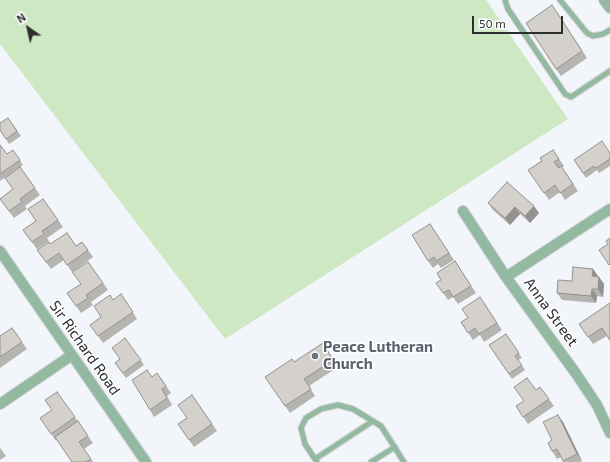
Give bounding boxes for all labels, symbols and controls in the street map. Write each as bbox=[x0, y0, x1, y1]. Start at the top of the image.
north arrow bbox=[8, 8, 48, 48]
scale bar bbox=[474, 8, 565, 34]
text: N bbox=[14, 10, 28, 25]
text: 50 m bbox=[479, 16, 506, 30]
street label: Anna Street bbox=[520, 274, 582, 350]
street label: Sir Richard Road bbox=[46, 297, 124, 399]
place label: Peace Lutheran Church bbox=[323, 338, 433, 373]
marker: Peace Lutheran Church bbox=[310, 351, 320, 361]

